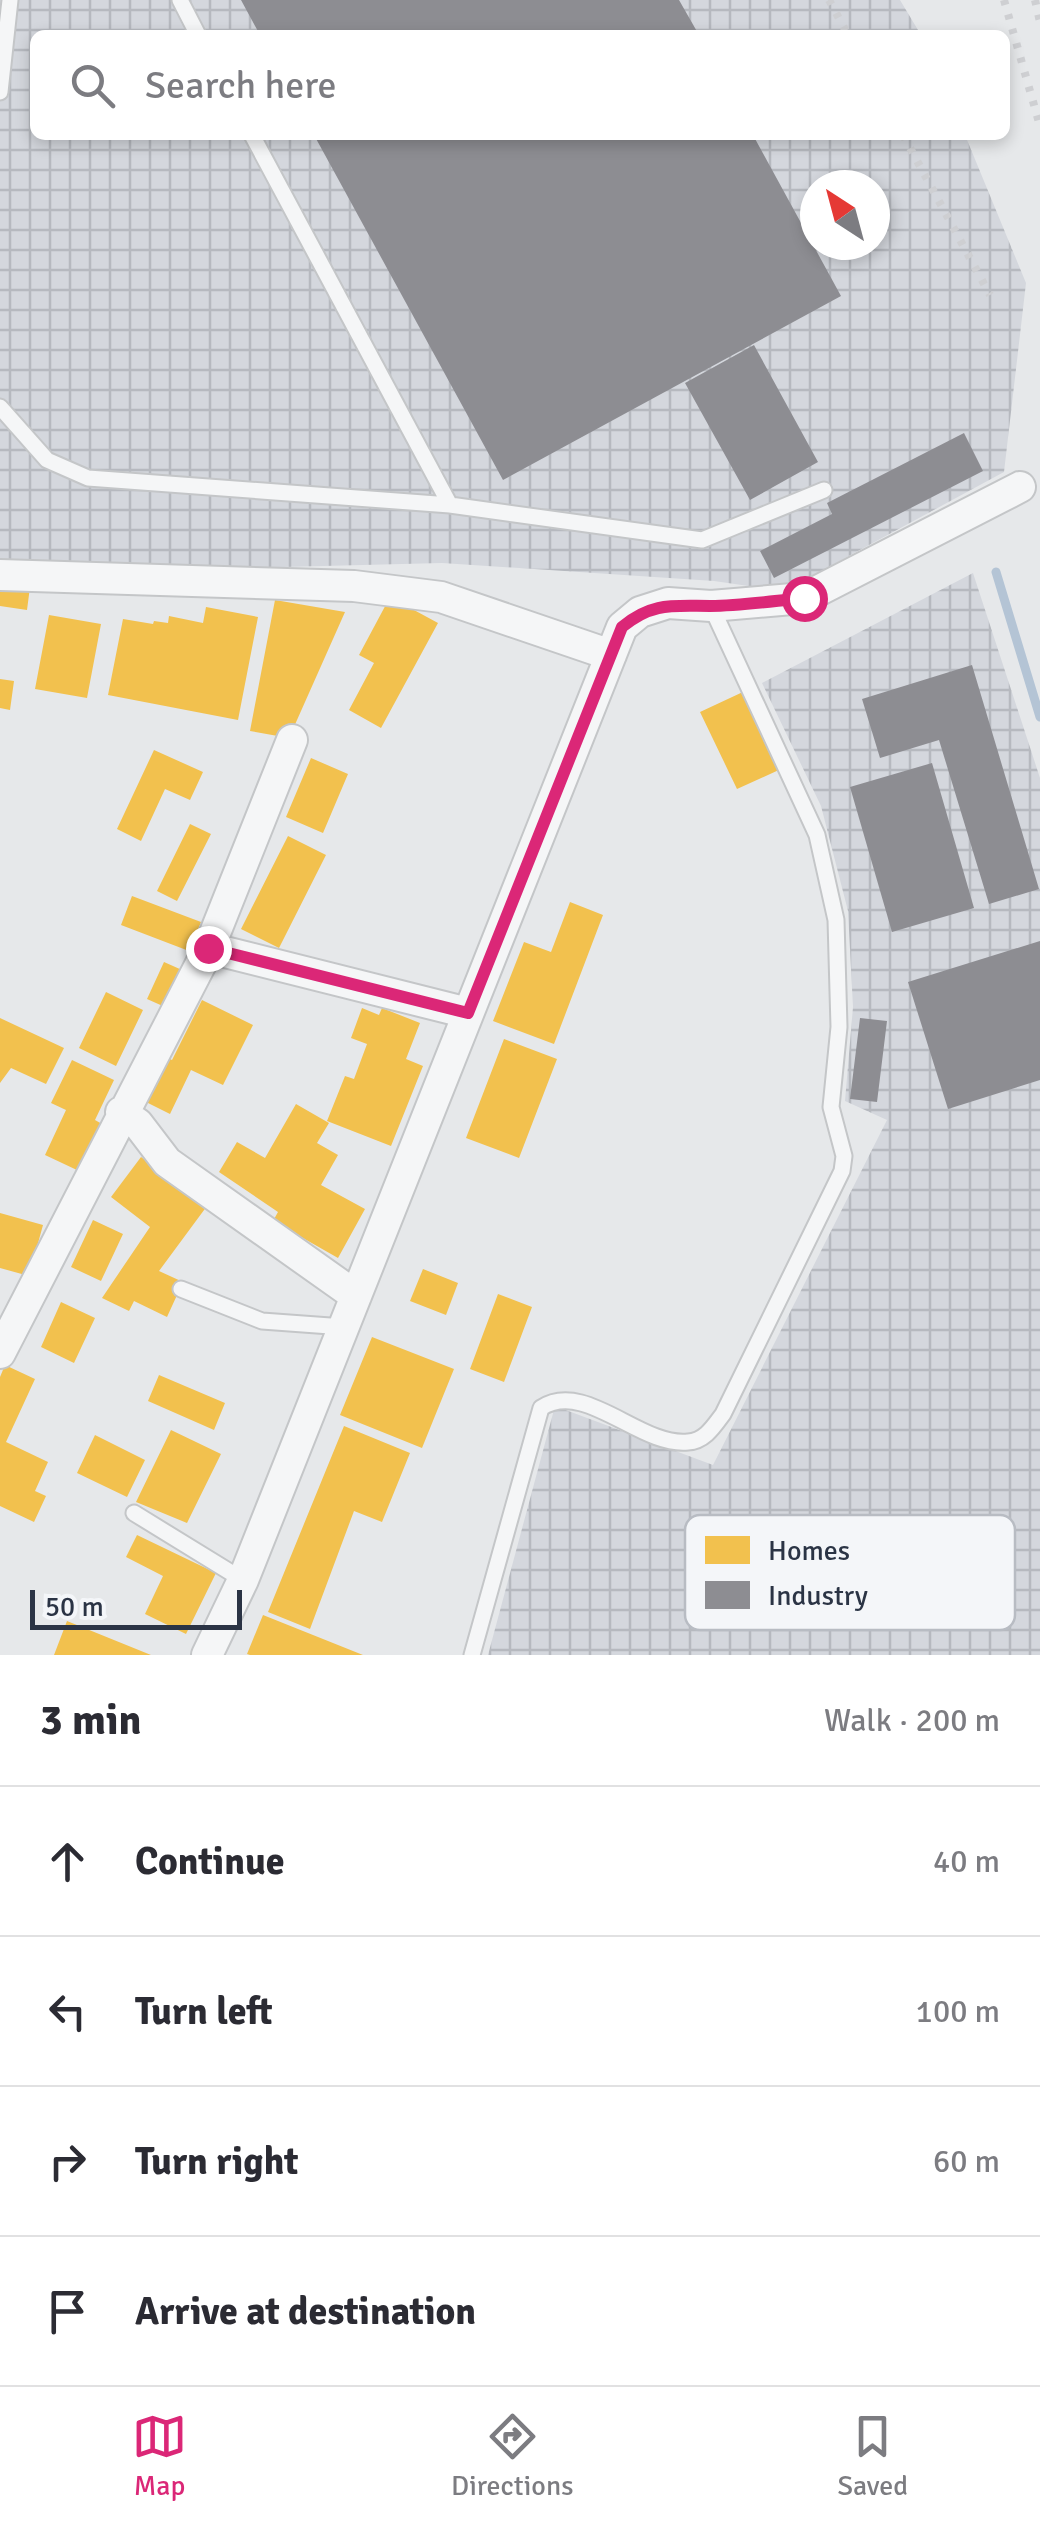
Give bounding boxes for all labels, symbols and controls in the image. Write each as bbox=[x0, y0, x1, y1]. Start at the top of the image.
search box bbox=[30, 30, 1010, 140]
icon: search bbox=[65, 58, 120, 113]
text: Search here bbox=[145, 62, 337, 109]
north arrow bbox=[800, 170, 890, 260]
route start bbox=[782, 576, 828, 622]
route end bbox=[186, 926, 232, 972]
legend bbox=[685, 1515, 1015, 1630]
text: Homes bbox=[768, 1534, 850, 1568]
text: Industry bbox=[768, 1579, 868, 1613]
scale bar bbox=[30, 1585, 242, 1630]
text: 50 m bbox=[45, 1590, 104, 1624]
text: 3 min bbox=[40, 1695, 141, 1746]
text: Walk · 200 m bbox=[824, 1701, 1000, 1740]
icon: ahead bbox=[40, 1834, 95, 1889]
text: Continue bbox=[135, 1838, 285, 1885]
text: 40 m bbox=[933, 1842, 1000, 1881]
icon: left bbox=[40, 1984, 95, 2039]
text: Turn left bbox=[135, 1988, 273, 2035]
text: 100 m bbox=[916, 1992, 1000, 2031]
icon: right bbox=[40, 2134, 95, 2189]
text: Turn right bbox=[135, 2138, 299, 2185]
text: 60 m bbox=[933, 2142, 1000, 2181]
icon: arrive bbox=[40, 2284, 95, 2339]
text: Arrive at destination bbox=[135, 2288, 476, 2335]
tab: Map bbox=[132, 2409, 187, 2503]
tab: Directions bbox=[451, 2409, 573, 2503]
tab: Saved bbox=[837, 2409, 908, 2503]

